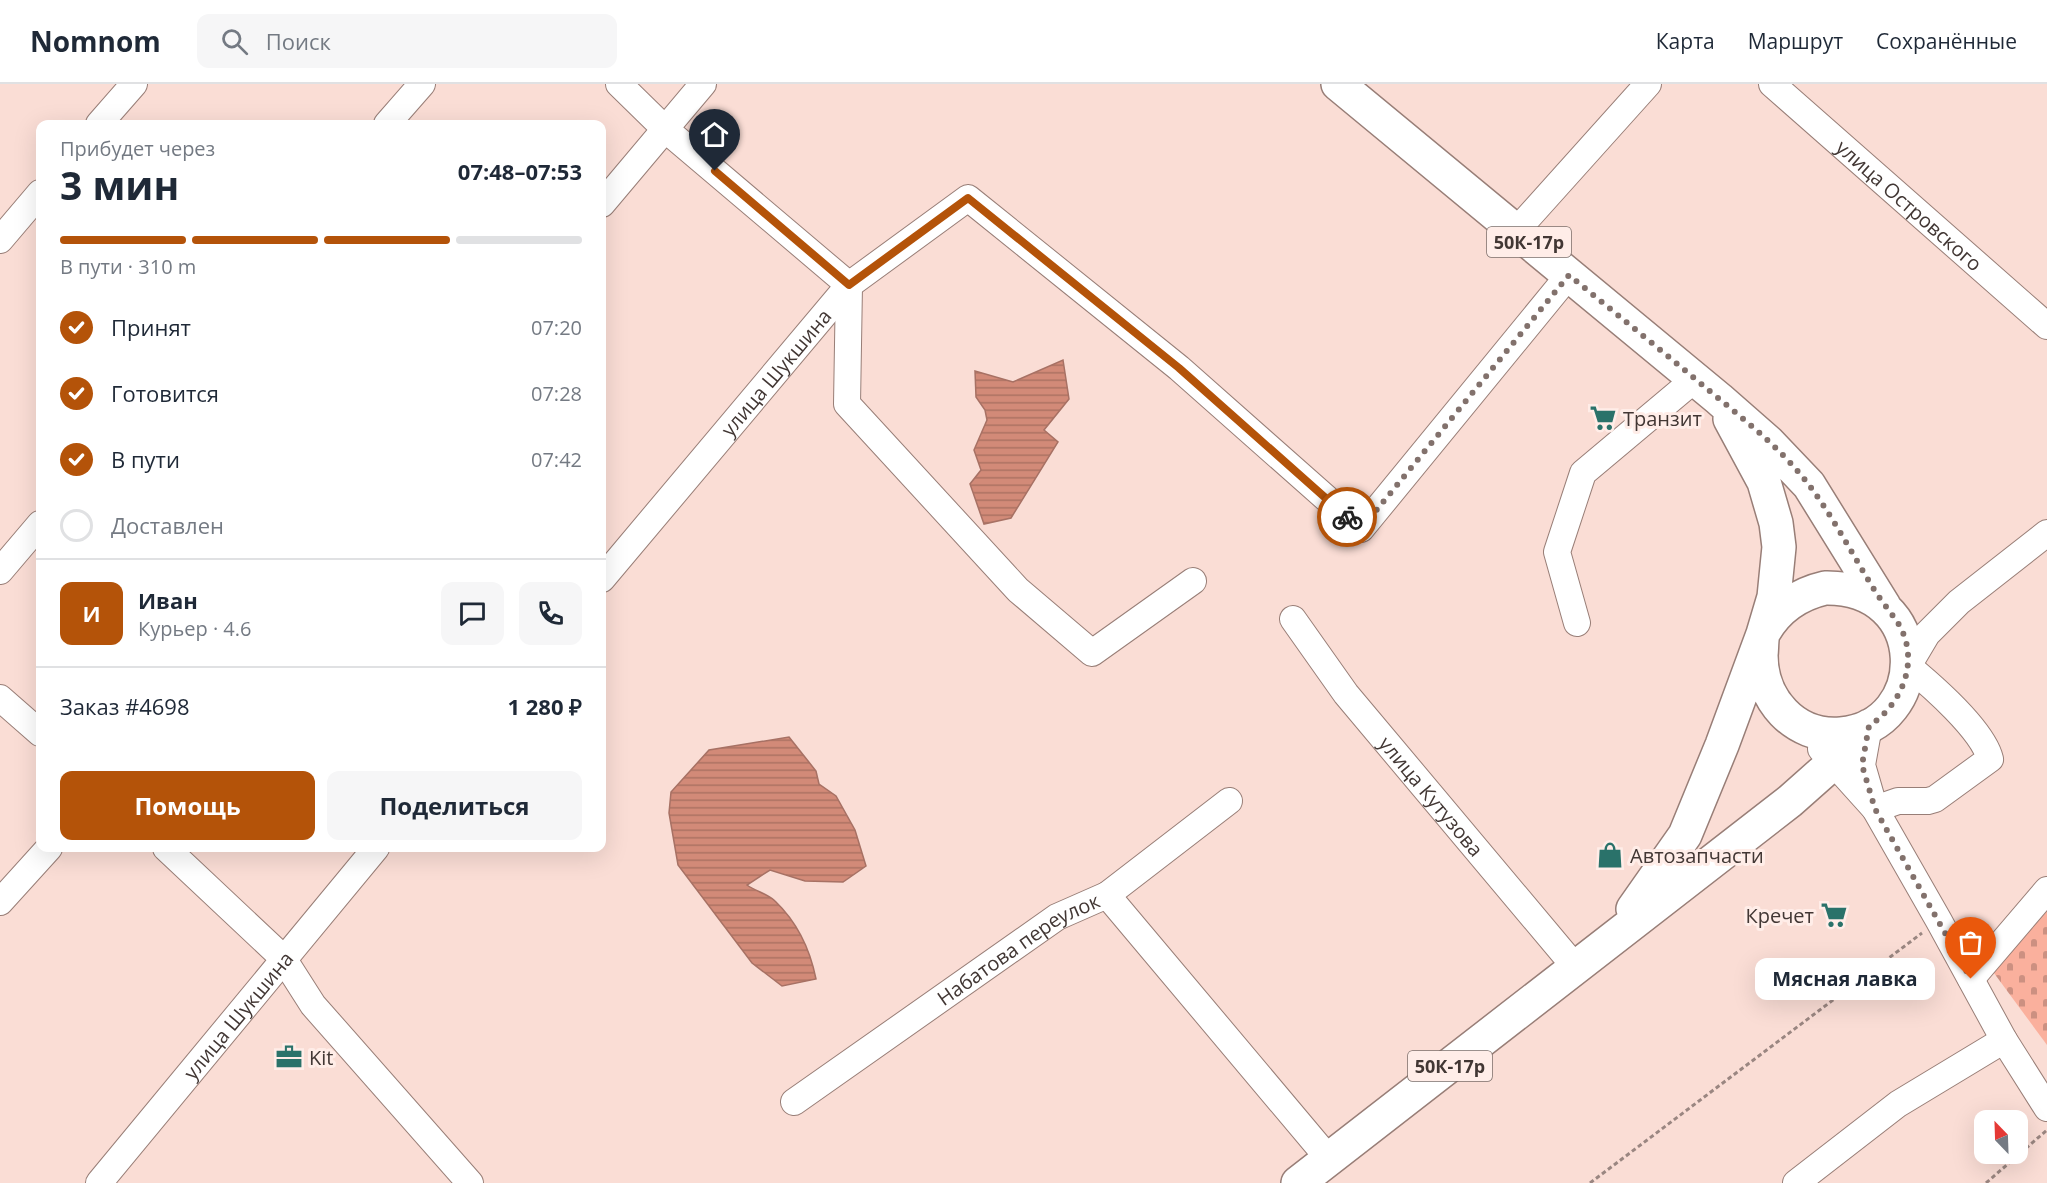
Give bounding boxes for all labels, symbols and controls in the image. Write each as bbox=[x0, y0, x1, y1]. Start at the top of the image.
search box bbox=[197, 14, 617, 68]
text: Nomnom bbox=[30, 22, 161, 60]
icon: search bbox=[218, 25, 251, 58]
text: Поиск bbox=[266, 26, 331, 56]
text: Карта bbox=[1656, 27, 1715, 55]
text: Маршрут bbox=[1748, 27, 1843, 55]
text: Сохранённые bbox=[1876, 27, 2017, 55]
pin bbox=[689, 109, 740, 171]
icon: home bbox=[698, 118, 731, 151]
street label: улица Островского bbox=[1831, 133, 1988, 276]
text: Прибудет через bbox=[60, 135, 215, 162]
text: 07:48–07:53 bbox=[458, 156, 582, 186]
text: 3 мин bbox=[60, 158, 179, 211]
road number: 50К-17р bbox=[1487, 227, 1571, 257]
text: В пути · 310 m bbox=[60, 253, 196, 280]
street label: улица Шукшина bbox=[714, 303, 837, 442]
icon: check bbox=[60, 311, 93, 344]
text: Принят bbox=[111, 312, 191, 342]
text: 07:20 bbox=[531, 314, 582, 341]
icon: check bbox=[60, 377, 93, 410]
text: Готовится bbox=[111, 378, 219, 408]
text: 07:28 bbox=[531, 380, 582, 407]
supermarket icon: Транзит bbox=[1588, 403, 1618, 433]
place label: Транзит bbox=[1623, 405, 1702, 432]
icon: check bbox=[60, 443, 93, 476]
text: В пути bbox=[111, 444, 180, 474]
text: 07:42 bbox=[531, 446, 582, 473]
courier bbox=[1317, 487, 1377, 547]
icon: bike bbox=[1331, 501, 1364, 534]
text: Доставлен bbox=[111, 510, 224, 540]
button: chat bbox=[441, 582, 504, 645]
button: phone bbox=[519, 582, 582, 645]
text: Иван bbox=[138, 585, 198, 615]
text: И bbox=[82, 598, 101, 628]
text: Курьер · 4.6 bbox=[138, 615, 252, 642]
text: Заказ #4698 bbox=[60, 691, 190, 721]
text: 1 280 ₽ bbox=[507, 691, 582, 721]
street label: улица Кутузова bbox=[1373, 730, 1490, 862]
button: Помощь bbox=[60, 771, 315, 840]
button: Поделиться bbox=[327, 771, 582, 840]
shop icon: Автозапчасти bbox=[1595, 840, 1625, 870]
place label: Автозапчасти bbox=[1630, 842, 1764, 869]
street label: Набатова переулок bbox=[931, 886, 1104, 1011]
supermarket icon: Кречет bbox=[1819, 900, 1849, 930]
place label: Кречет bbox=[1746, 902, 1814, 929]
pin bbox=[1945, 917, 1996, 979]
icon: bag bbox=[1954, 926, 1987, 959]
street label: улица Шукшина bbox=[177, 945, 299, 1085]
callout: Мясная лавка bbox=[1755, 958, 1935, 1000]
text: Мясная лавка bbox=[1772, 965, 1918, 992]
office icon: Kit bbox=[274, 1042, 304, 1072]
place label: Kit bbox=[309, 1044, 333, 1071]
road number: 50К-17р bbox=[1408, 1051, 1492, 1081]
north arrow bbox=[1974, 1110, 2028, 1164]
map controls bbox=[1974, 1110, 2028, 1164]

